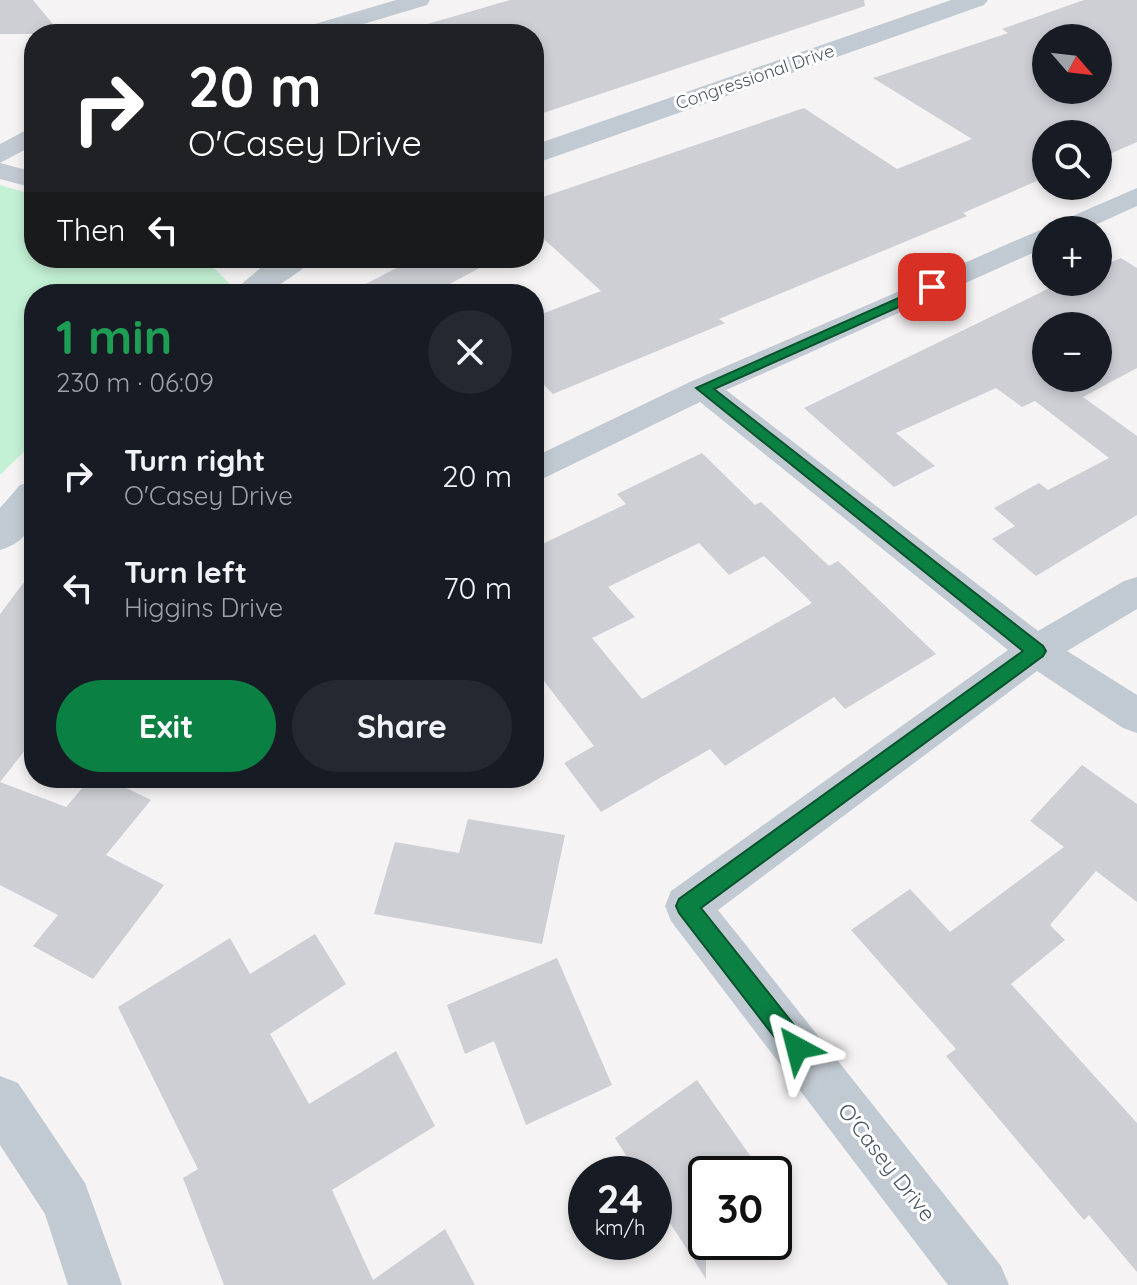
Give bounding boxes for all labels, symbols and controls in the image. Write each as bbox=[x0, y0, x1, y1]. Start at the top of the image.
north arrow bbox=[1032, 24, 1112, 104]
map controls bbox=[1032, 24, 1112, 392]
street label: Congressional Drive bbox=[672, 39, 837, 114]
text: 20 m bbox=[188, 51, 322, 121]
icon: right bbox=[56, 56, 160, 160]
text: O'Casey Drive bbox=[188, 120, 422, 165]
button: search bbox=[1032, 120, 1112, 200]
icon: left bbox=[141, 208, 185, 252]
text: Then bbox=[56, 211, 125, 249]
button: + bbox=[1032, 216, 1112, 296]
pin bbox=[898, 253, 966, 321]
icon: arrive bbox=[910, 265, 954, 309]
text: 1 min bbox=[56, 306, 172, 366]
button: close bbox=[428, 310, 512, 394]
button: − bbox=[1032, 312, 1112, 392]
text: 230 m · 06:09 bbox=[56, 366, 214, 399]
text: Turn right bbox=[124, 441, 265, 479]
icon: right bbox=[56, 454, 100, 498]
text: 20 m bbox=[442, 457, 512, 495]
text: O'Casey Drive bbox=[124, 479, 293, 512]
text: Turn left bbox=[124, 553, 247, 591]
icon: left bbox=[56, 566, 100, 610]
text: 70 m bbox=[443, 569, 512, 607]
text: Higgins Drive bbox=[124, 591, 283, 624]
button: Exit bbox=[56, 680, 276, 772]
button: Share bbox=[292, 680, 512, 772]
position arrow bbox=[755, 1006, 839, 1090]
street label: O'Casey Drive bbox=[832, 1097, 942, 1227]
speed limit sign: 30 bbox=[688, 1156, 792, 1260]
text: 24 bbox=[597, 1173, 643, 1223]
text: km/h bbox=[595, 1215, 645, 1240]

